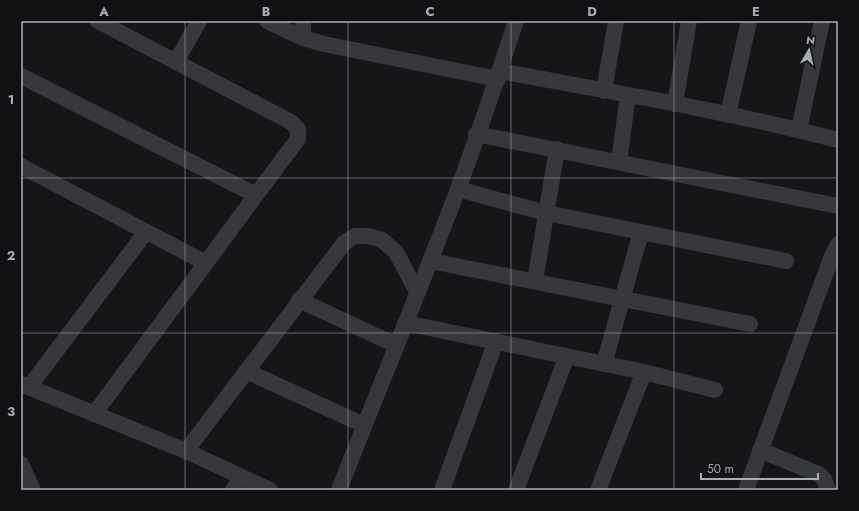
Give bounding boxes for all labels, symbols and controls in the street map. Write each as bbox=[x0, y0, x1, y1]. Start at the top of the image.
text: A bbox=[98, 2, 109, 21]
text: B bbox=[262, 2, 271, 21]
text: C bbox=[425, 2, 435, 21]
text: D bbox=[587, 2, 597, 21]
text: E bbox=[752, 2, 760, 21]
north arrow bbox=[789, 30, 829, 70]
text: N bbox=[805, 32, 816, 49]
text: 1 bbox=[8, 90, 14, 109]
text: 2 bbox=[7, 246, 15, 265]
text: 3 bbox=[7, 402, 15, 421]
scale bar bbox=[701, 455, 818, 481]
text: 50 m bbox=[707, 460, 734, 478]

